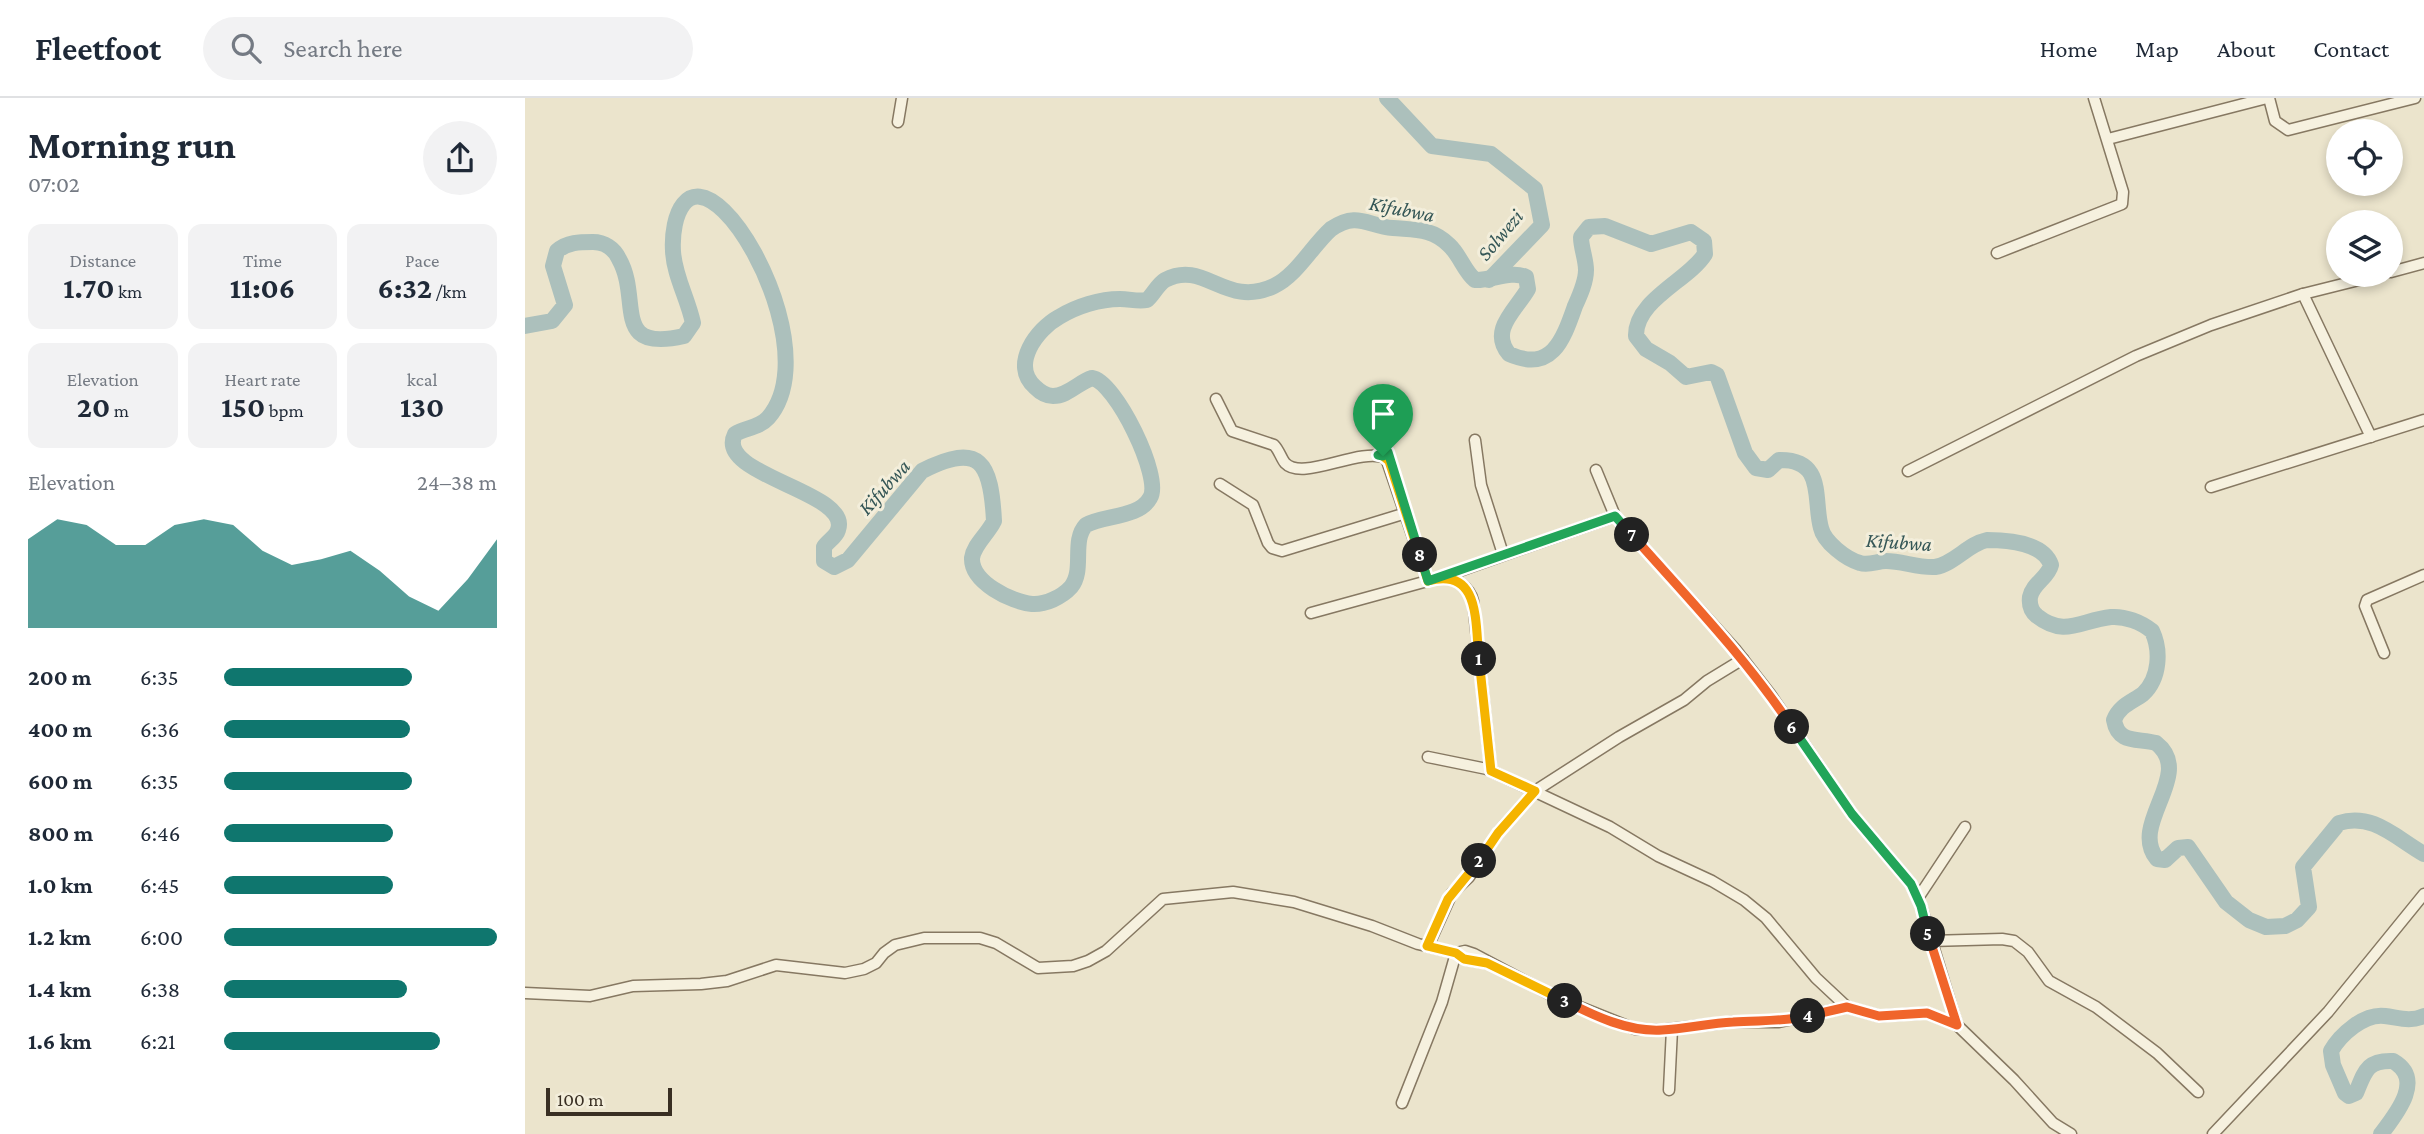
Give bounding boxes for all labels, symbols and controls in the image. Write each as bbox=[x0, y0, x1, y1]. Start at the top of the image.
search box bbox=[203, 17, 693, 80]
icon: search bbox=[227, 29, 265, 67]
text: Fleetfoot bbox=[35, 30, 161, 67]
text: Search here bbox=[283, 34, 403, 63]
text: Home bbox=[2040, 35, 2097, 62]
text: Map bbox=[2135, 35, 2179, 62]
text: About bbox=[2217, 35, 2275, 62]
text: Contact bbox=[2313, 35, 2389, 62]
map controls bbox=[2326, 119, 2403, 287]
button: locate bbox=[2326, 119, 2403, 196]
button: share bbox=[423, 121, 497, 195]
text: Morning run bbox=[28, 124, 236, 166]
text: 07:02 bbox=[28, 171, 80, 197]
water label: Kifubwa bbox=[1367, 191, 1437, 227]
water label: Solwezi bbox=[1472, 204, 1528, 265]
button: layers bbox=[2326, 210, 2403, 287]
text: Distance bbox=[70, 250, 136, 271]
text: Time bbox=[243, 250, 282, 271]
text: Pace bbox=[405, 250, 439, 271]
text: 1.70 bbox=[63, 271, 114, 304]
text: 11:06 bbox=[230, 271, 295, 304]
text: 6:32 bbox=[378, 271, 432, 304]
text: km bbox=[114, 281, 142, 302]
text: /km bbox=[432, 281, 467, 302]
text: Elevation bbox=[67, 369, 139, 390]
text: Heart rate bbox=[225, 369, 300, 390]
text: kcal bbox=[407, 369, 437, 390]
pin bbox=[1353, 384, 1413, 456]
text: 20 bbox=[77, 390, 110, 423]
text: 150 bbox=[221, 390, 265, 423]
text: 130 bbox=[400, 390, 444, 423]
icon: arrive bbox=[1364, 395, 1402, 433]
text: m bbox=[110, 400, 129, 421]
text: bpm bbox=[265, 400, 304, 421]
water label: Kifubwa bbox=[853, 454, 915, 520]
text: Elevation bbox=[28, 469, 115, 495]
text: 24–38 m bbox=[417, 469, 497, 495]
pin: 7 bbox=[1615, 518, 1649, 552]
text: 7 bbox=[1627, 524, 1636, 545]
water label: Kifubwa bbox=[1865, 528, 1933, 556]
pin: 8 bbox=[1403, 538, 1437, 573]
text: 8 bbox=[1414, 544, 1425, 565]
pin: 1 bbox=[1461, 642, 1497, 676]
text: 1 bbox=[1475, 648, 1482, 669]
text: 200 m bbox=[28, 664, 92, 690]
text: 6:35 bbox=[140, 664, 179, 690]
pin: 6 bbox=[1775, 710, 1809, 744]
text: 400 m bbox=[28, 716, 92, 742]
text: 6:36 bbox=[140, 716, 180, 742]
text: 6 bbox=[1786, 716, 1797, 737]
text: 600 m bbox=[28, 768, 92, 794]
text: 6:35 bbox=[140, 768, 179, 794]
text: 800 m bbox=[28, 820, 93, 846]
text: 6:46 bbox=[140, 820, 180, 846]
pin: 2 bbox=[1461, 844, 1497, 878]
text: 2 bbox=[1474, 850, 1483, 871]
text: 1.0 km bbox=[28, 872, 93, 898]
text: 6:45 bbox=[140, 872, 179, 898]
pin: 5 bbox=[1911, 916, 1945, 952]
text: 5 bbox=[1923, 923, 1932, 944]
text: 1.2 km bbox=[28, 924, 91, 950]
text: 6:00 bbox=[140, 924, 183, 950]
text: 1.4 km bbox=[28, 976, 91, 1002]
text: 6:38 bbox=[140, 976, 180, 1002]
pin: 3 bbox=[1548, 984, 1583, 1018]
text: 3 bbox=[1560, 990, 1569, 1011]
pin: 4 bbox=[1791, 998, 1825, 1034]
text: 4 bbox=[1802, 1005, 1813, 1026]
text: 1.6 km bbox=[28, 1028, 92, 1054]
text: 6:21 bbox=[140, 1028, 176, 1054]
scale bar bbox=[546, 1085, 672, 1117]
text: 100 m bbox=[557, 1089, 604, 1110]

